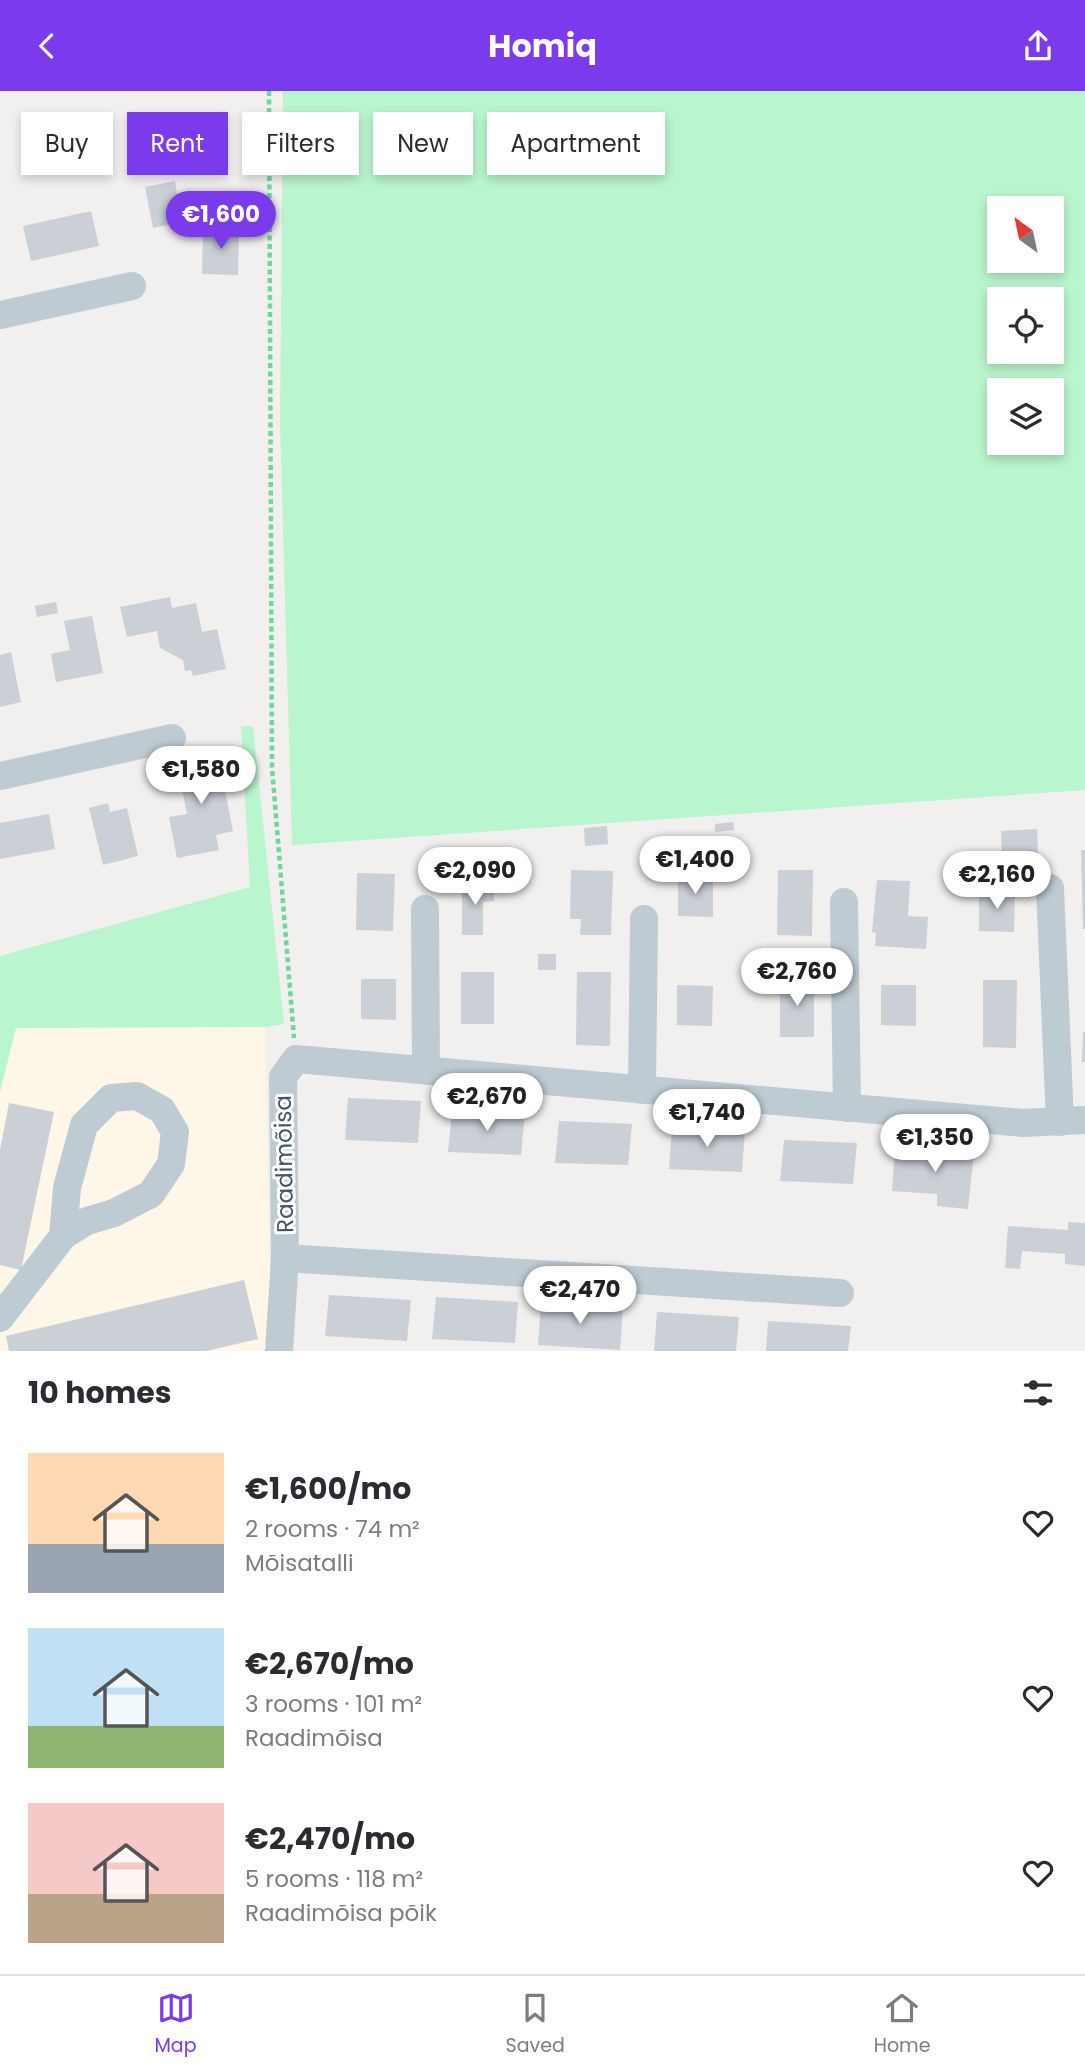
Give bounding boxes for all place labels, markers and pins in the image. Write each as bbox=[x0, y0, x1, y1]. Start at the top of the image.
pin: €1,600 bbox=[164, 191, 278, 251]
pin: €1,580 bbox=[144, 747, 258, 806]
pin: €1,400 bbox=[638, 837, 752, 896]
pin: €2,090 bbox=[418, 847, 532, 907]
pin: €2,160 bbox=[940, 851, 1054, 911]
pin: €2,760 bbox=[740, 949, 854, 1008]
pin: €2,670 bbox=[430, 1073, 544, 1133]
pin: €1,740 bbox=[650, 1089, 764, 1149]
pin: €1,350 bbox=[878, 1115, 992, 1174]
pin: €2,470 bbox=[523, 1267, 637, 1326]

